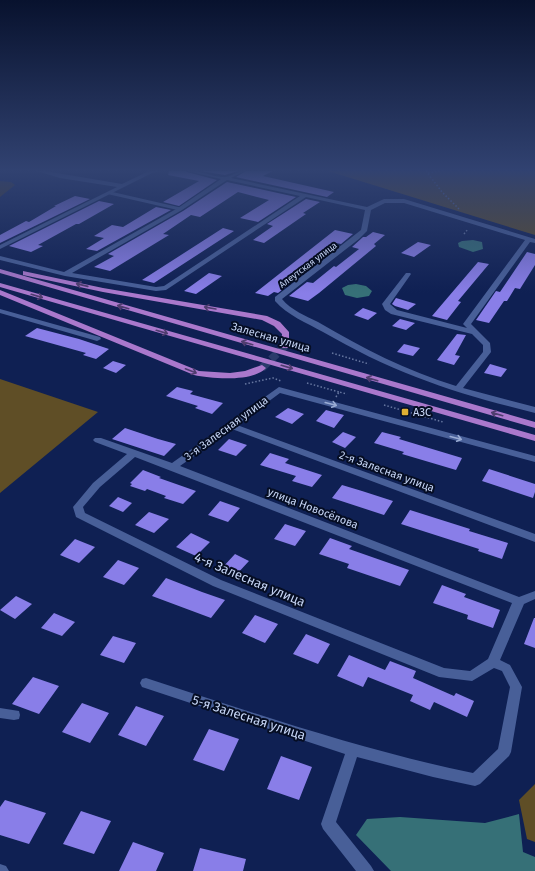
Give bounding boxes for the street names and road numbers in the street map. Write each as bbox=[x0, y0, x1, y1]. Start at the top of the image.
street label: Алеутская улица bbox=[277, 240, 339, 290]
street label: Залесная улица bbox=[230, 320, 312, 355]
street label: 3-я Залесная улица bbox=[182, 394, 271, 463]
street label: 2-я Залесная улица bbox=[338, 448, 436, 495]
street label: улица Новосёлова bbox=[266, 485, 360, 532]
street label: 4-я Залесная улица bbox=[192, 549, 307, 610]
street label: 5-я Залесная улица bbox=[190, 692, 307, 743]

